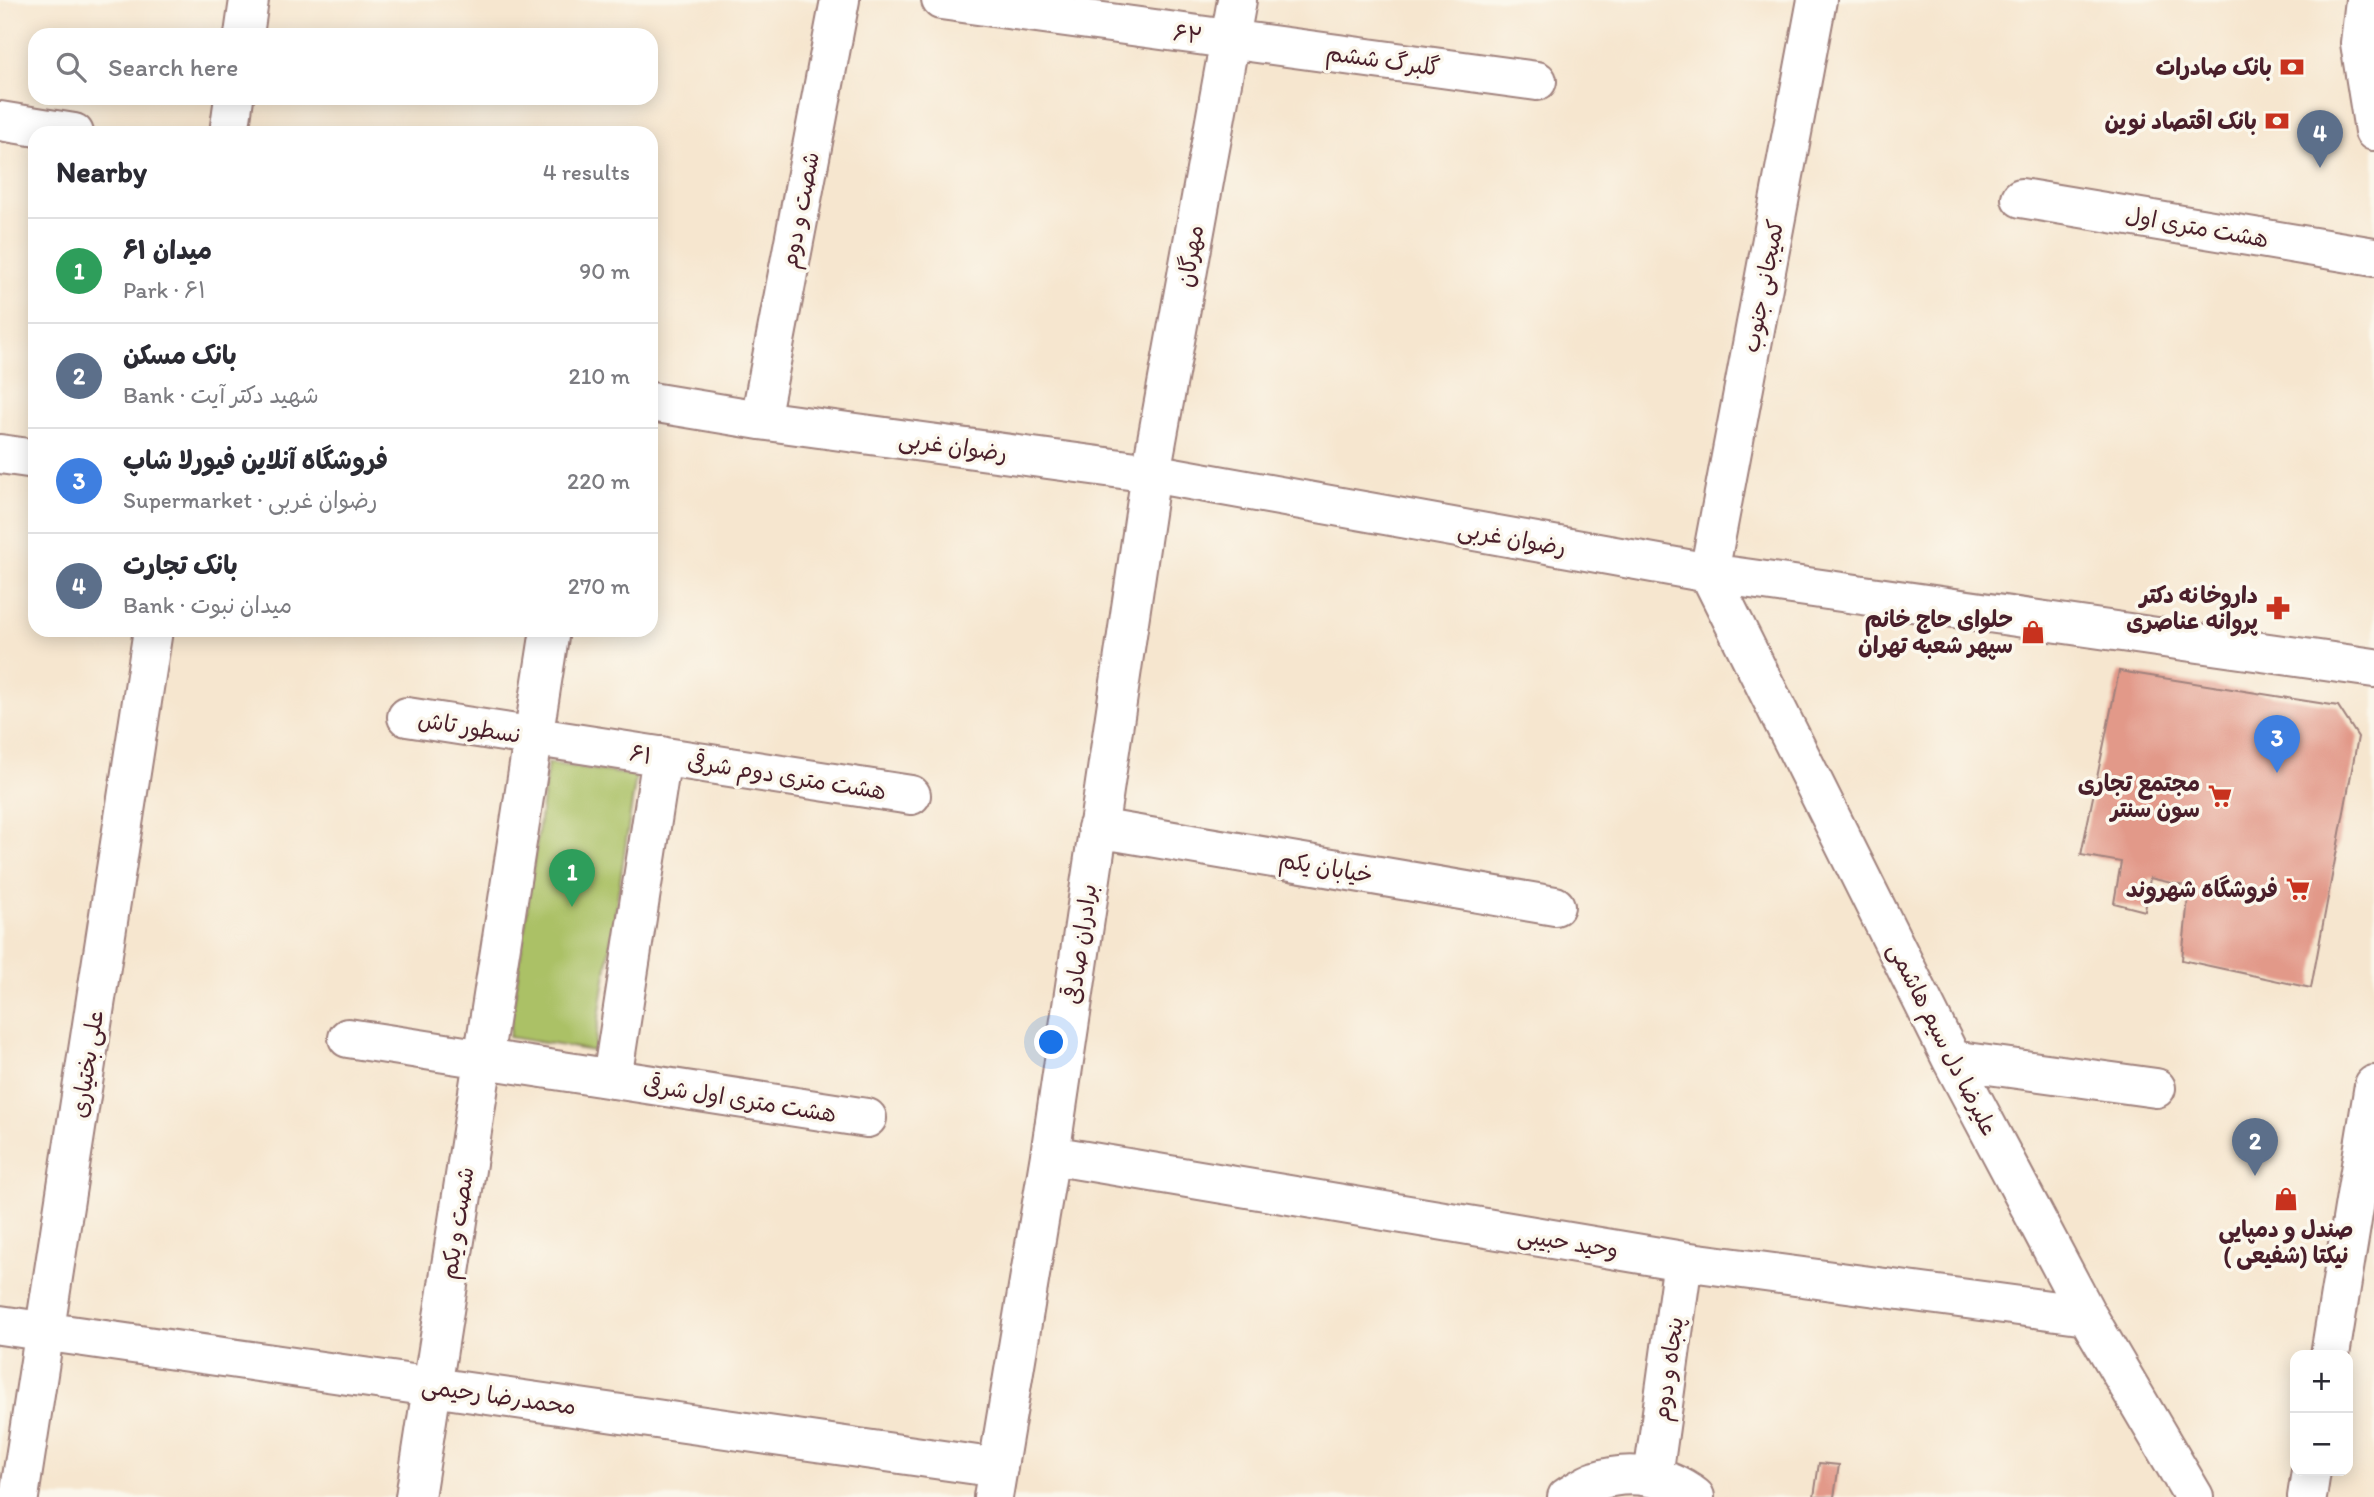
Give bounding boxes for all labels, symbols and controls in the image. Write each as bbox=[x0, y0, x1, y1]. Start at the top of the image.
street label: ۶۲ bbox=[1171, 18, 1205, 50]
search box bbox=[28, 28, 658, 105]
street label: گلبرگ ششم bbox=[1324, 38, 1442, 86]
icon: search bbox=[52, 48, 90, 86]
text: Search here bbox=[108, 51, 238, 83]
place label: بانک صادرات bbox=[2156, 53, 2272, 81]
bank icon: بانک صادرات bbox=[2278, 53, 2306, 81]
place label: بانک اقتصاد نوین bbox=[2104, 107, 2257, 136]
bank icon: بانک اقتصاد نوین bbox=[2263, 107, 2291, 135]
pin: 4 bbox=[2297, 110, 2343, 168]
street label: شصت و دوم bbox=[775, 149, 829, 271]
text: Nearby bbox=[56, 153, 147, 190]
text: 4 results bbox=[543, 158, 630, 186]
street label: هشت متری اول bbox=[2123, 201, 2271, 253]
street label: کمیجانی جنوب bbox=[1736, 217, 1791, 355]
street label: مهرگان bbox=[1171, 223, 1209, 289]
text: میدان ۶۱ bbox=[123, 234, 212, 266]
text: 1 bbox=[74, 257, 84, 285]
text: 90 m bbox=[579, 257, 630, 285]
text: Park · ۶۱ bbox=[123, 276, 206, 304]
text: بانک مسکن bbox=[123, 339, 237, 371]
text: 2 bbox=[73, 362, 85, 390]
text: 210 m bbox=[569, 362, 630, 390]
text: Bank · شهید دکتر آیت bbox=[123, 381, 319, 409]
street label: رضوان غربی bbox=[897, 425, 1009, 468]
text: فروشگاه آنلاین فیورلا شاپ bbox=[123, 444, 388, 476]
text: 3 bbox=[73, 467, 85, 495]
text: 220 m bbox=[567, 467, 630, 495]
text: Supermarket · رضوان غربی bbox=[123, 486, 378, 514]
street label: رضوان غربی bbox=[1455, 515, 1568, 562]
text: بانک تجارت bbox=[123, 549, 238, 581]
text: 4 bbox=[72, 572, 86, 600]
text: 270 m bbox=[568, 572, 630, 600]
place label: داروخانه دکتر پروانه عناصری bbox=[2126, 581, 2258, 637]
text: Bank · میدان نبوت bbox=[123, 591, 292, 619]
pharmacy icon: داروخانه دکتر پروانه عناصری bbox=[2264, 594, 2292, 622]
place label: حلوای حاج خانم سپهر شعبه تهران bbox=[1858, 605, 2013, 660]
shop icon: حلوای حاج خانم سپهر شعبه تهران bbox=[2019, 618, 2047, 646]
street label: نسطور تاش bbox=[416, 705, 524, 750]
pin: 3 bbox=[2254, 715, 2300, 773]
street label: ۶۱ bbox=[627, 738, 655, 770]
street label: هشت متری دوم شرقی bbox=[685, 746, 888, 809]
place label: مجتمع تجاری سون سنتر bbox=[2078, 769, 2200, 824]
supermarket icon: مجتمع تجاری سون سنتر bbox=[2206, 782, 2234, 810]
street label: خیابان یکم bbox=[1276, 845, 1375, 893]
pin: 1 bbox=[549, 849, 595, 907]
place label: فروشگاه شهروند bbox=[2126, 875, 2278, 904]
supermarket icon: فروشگاه شهروند bbox=[2284, 875, 2312, 903]
street label: برادران صادقی bbox=[1058, 882, 1102, 1006]
street label: علیرضا دل سیم هاشمی bbox=[1879, 938, 2004, 1142]
street label: علی بختیاری bbox=[65, 1008, 110, 1120]
your location bbox=[1034, 1025, 1068, 1059]
street label: هشت متری اول شرقی bbox=[641, 1070, 839, 1128]
pin: 2 bbox=[2232, 1118, 2278, 1176]
street label: شصت و یکم bbox=[434, 1165, 484, 1282]
shop icon: صندل و دمپایی نیکتا (شفیعی ) bbox=[2272, 1185, 2300, 1213]
place label: صندل و دمپایی نیکتا (شفیعی ) bbox=[2219, 1215, 2353, 1270]
street label: وحید حبیبی bbox=[1515, 1220, 1621, 1265]
street label: پنجاه و دوم bbox=[1647, 1315, 1693, 1423]
map controls bbox=[2290, 1350, 2353, 1476]
button: + bbox=[2290, 1350, 2353, 1413]
street label: محمدرضا رحیمی bbox=[420, 1371, 578, 1422]
button: − bbox=[2290, 1413, 2353, 1476]

